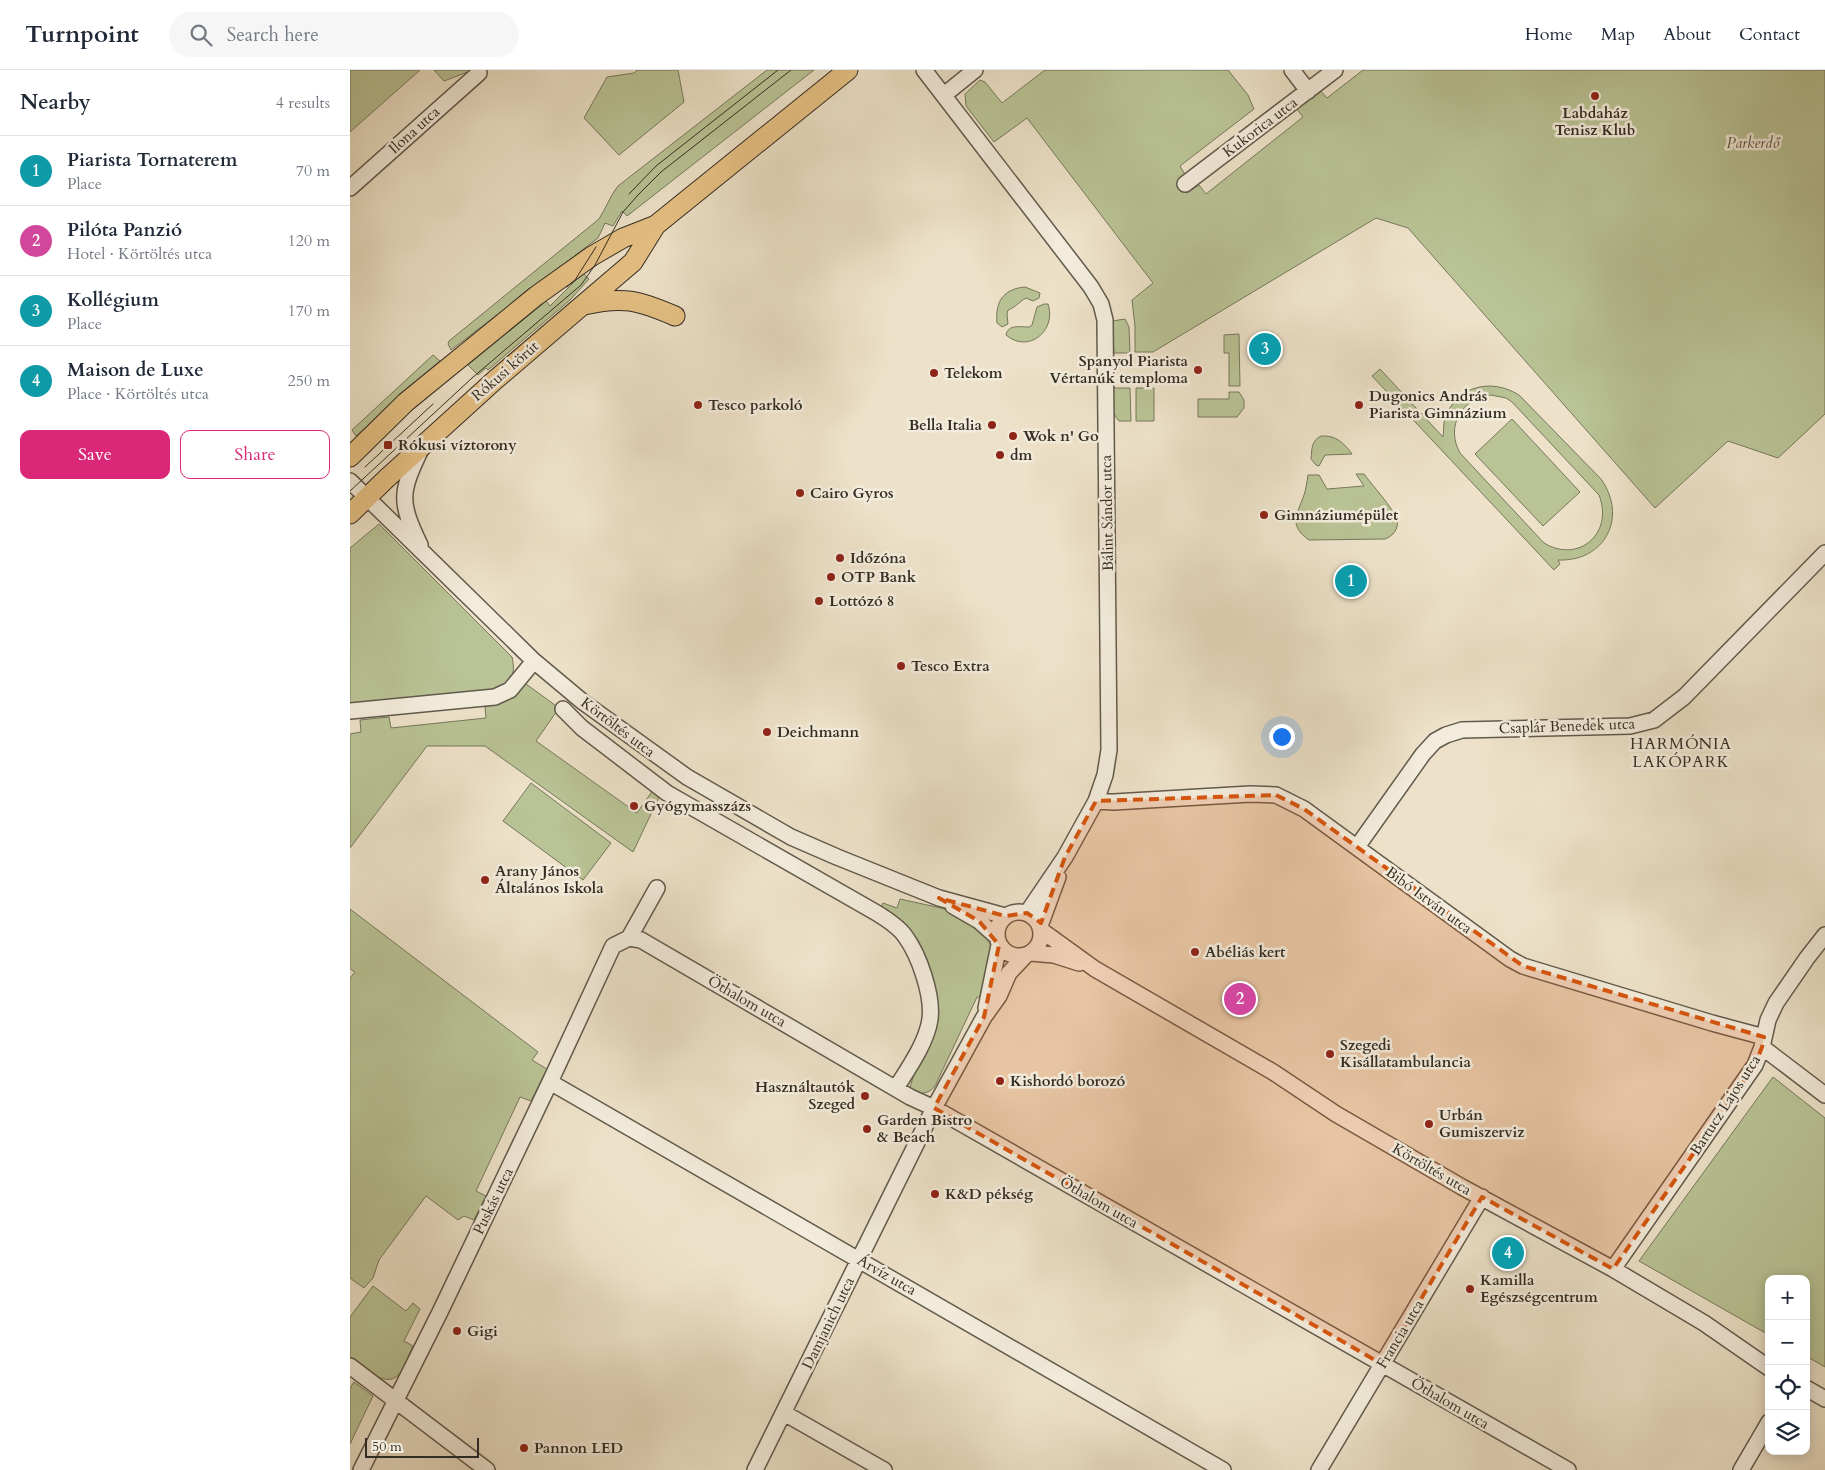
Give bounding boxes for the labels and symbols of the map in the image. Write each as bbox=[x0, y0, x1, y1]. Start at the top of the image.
marker: Labdaház Tenisz Klub bbox=[1589, 90, 1601, 102]
street label: Kukorica utca bbox=[1218, 92, 1302, 162]
street label: Ilona utca bbox=[384, 101, 444, 158]
place label: Labdaház Tenisz Klub bbox=[1555, 103, 1635, 140]
park label: Parkerdő bbox=[1727, 133, 1781, 153]
pin: 3 bbox=[1249, 330, 1281, 368]
street label: Rókusi körút bbox=[467, 336, 543, 406]
place label: Spanyol Piarista Vértanúk temploma bbox=[1050, 351, 1189, 388]
place label: Telekom bbox=[944, 363, 1003, 383]
marker: Spanyol Piarista Vértanúk temploma bbox=[1192, 364, 1204, 376]
marker: Telekom bbox=[928, 367, 940, 379]
place label: Dugonics András Piarista Gimnázium bbox=[1369, 386, 1507, 423]
place label: Tesco parkoló bbox=[708, 395, 803, 415]
marker: Tesco parkoló bbox=[692, 399, 704, 411]
marker: Dugonics András Piarista Gimnázium bbox=[1353, 399, 1365, 411]
place label: Bella Italia bbox=[908, 415, 983, 435]
marker: Bella Italia bbox=[986, 419, 998, 431]
place label: Wok n' Go bbox=[1022, 426, 1099, 446]
marker: Wok n' Go bbox=[1007, 430, 1019, 442]
place label: Rókusi víztorony bbox=[398, 435, 517, 455]
marker: Rókusi víztorony bbox=[382, 439, 394, 451]
place label: dm bbox=[1010, 445, 1033, 465]
marker: dm bbox=[994, 449, 1006, 461]
street label: Bálint Sándor utca bbox=[1096, 454, 1118, 571]
place label: Cairo Gyros bbox=[810, 483, 893, 503]
marker: Cairo Gyros bbox=[794, 487, 806, 499]
place label: Gimnáziumépület bbox=[1274, 505, 1399, 525]
marker: Gimnáziumépület bbox=[1258, 509, 1270, 521]
place label: Időzóna bbox=[850, 548, 907, 568]
marker: Időzóna bbox=[834, 552, 846, 564]
pin: 1 bbox=[1335, 562, 1367, 600]
place label: OTP Bank bbox=[841, 567, 917, 587]
marker: OTP Bank bbox=[825, 571, 837, 583]
place label: Lottózó 8 bbox=[829, 591, 894, 611]
marker: Lottózó 8 bbox=[813, 595, 825, 607]
place label: Tesco Extra bbox=[911, 656, 990, 676]
marker: Tesco Extra bbox=[895, 660, 907, 672]
street label: Körtöltés utca bbox=[577, 692, 660, 762]
street label: Csaplár Benedek utca bbox=[1499, 714, 1636, 738]
place label: Deichmann bbox=[777, 722, 860, 742]
your location bbox=[1269, 724, 1295, 750]
marker: Deichmann bbox=[761, 726, 773, 738]
district label: HARMÓNIA LAKÓPARK bbox=[1630, 733, 1732, 773]
place label: Gyógymasszázs bbox=[644, 796, 751, 816]
marker: Gyógymasszázs bbox=[628, 800, 640, 812]
place label: Arany János Általános Iskola bbox=[495, 861, 604, 898]
street label: Bibó István utca bbox=[1382, 862, 1477, 938]
marker: Arany János Általános Iskola bbox=[479, 874, 491, 886]
place label: Abéliás kert bbox=[1205, 942, 1286, 962]
marker: Abéliás kert bbox=[1189, 946, 1201, 958]
street label: Öthalom utca bbox=[704, 970, 790, 1032]
pin: 2 bbox=[1224, 980, 1256, 1018]
place label: Szegedi Kisállatambulancia bbox=[1340, 1035, 1471, 1072]
marker: Szegedi Kisállatambulancia bbox=[1324, 1048, 1336, 1060]
street label: Bartucz Lajos utca bbox=[1685, 1051, 1765, 1159]
place label: Kishordó borozó bbox=[1010, 1071, 1126, 1091]
marker: Kishordó borozó bbox=[994, 1075, 1006, 1087]
place label: Használtautók Szeged bbox=[755, 1077, 856, 1114]
marker: Használtautók Szeged bbox=[859, 1090, 871, 1102]
place label: Urbán Gumiszerviz bbox=[1439, 1105, 1525, 1142]
place label: Garden Bistro & Beach bbox=[877, 1110, 972, 1147]
marker: Urbán Gumiszerviz bbox=[1423, 1118, 1435, 1130]
marker: Garden Bistro & Beach bbox=[861, 1123, 873, 1135]
street label: Körtöltés utca bbox=[1389, 1138, 1476, 1200]
street label: Puskás utca bbox=[468, 1164, 518, 1238]
street label: Öthalom utca bbox=[1056, 1171, 1142, 1233]
place label: K&D pékség bbox=[945, 1184, 1033, 1204]
marker: K&D pékség bbox=[929, 1188, 941, 1200]
pin: 4 bbox=[1492, 1234, 1524, 1272]
street label: Árvíz utca bbox=[854, 1250, 921, 1300]
place label: Kamilla Egészségcentrum bbox=[1480, 1270, 1598, 1307]
street label: Damjanich utca bbox=[797, 1273, 859, 1372]
marker: Kamilla Egészségcentrum bbox=[1464, 1283, 1476, 1295]
street label: Francia utca bbox=[1372, 1295, 1429, 1372]
place label: Gigi bbox=[467, 1321, 498, 1341]
marker: Gigi bbox=[451, 1325, 463, 1337]
street label: Öthalom utca bbox=[1407, 1372, 1493, 1434]
scale bar bbox=[365, 1435, 479, 1458]
place label: Pannon LED bbox=[534, 1438, 623, 1458]
marker: Pannon LED bbox=[518, 1442, 530, 1454]

